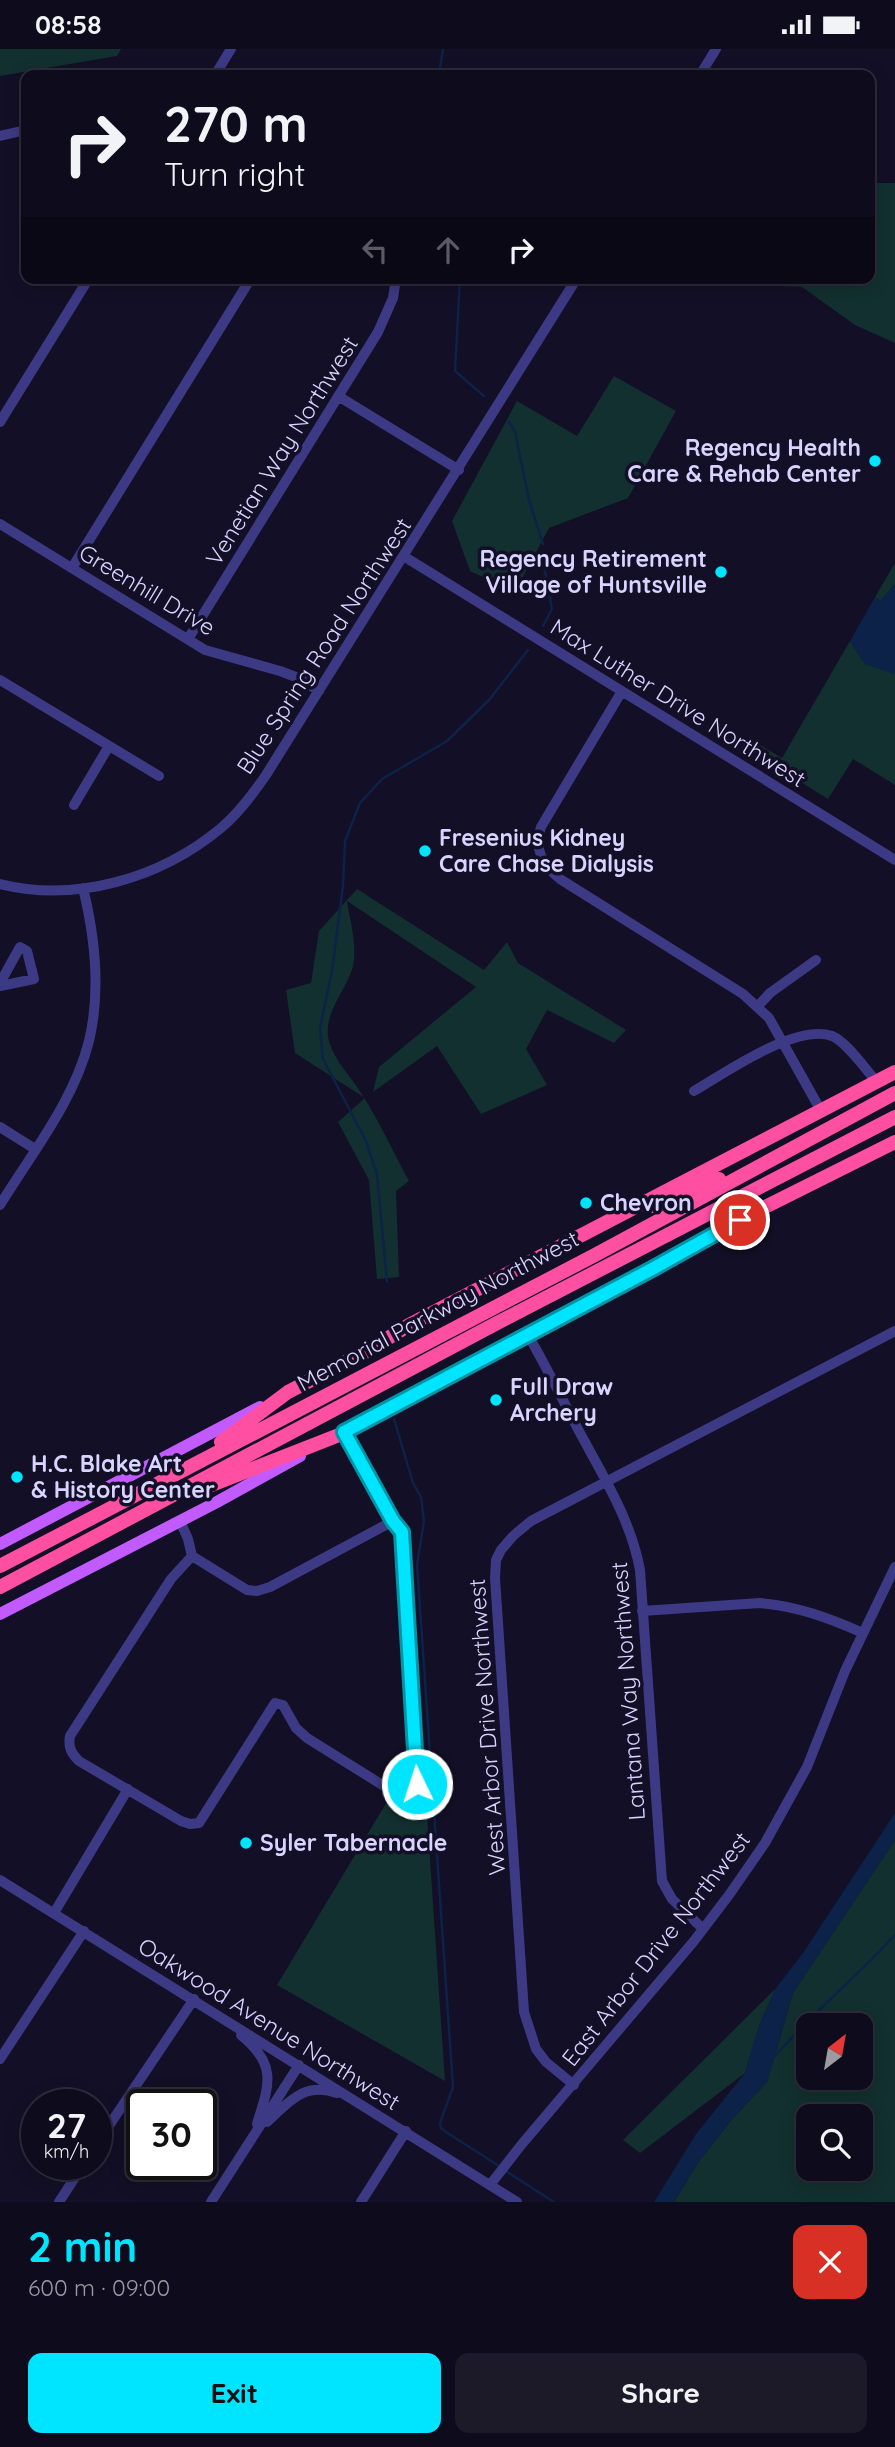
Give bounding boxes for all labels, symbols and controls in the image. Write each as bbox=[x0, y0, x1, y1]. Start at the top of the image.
text: 08:58 bbox=[35, 8, 102, 41]
text: 270 m bbox=[164, 93, 308, 154]
icon: right bbox=[49, 98, 140, 189]
text: Turn right bbox=[164, 154, 305, 194]
icon: left bbox=[356, 231, 394, 269]
icon: ahead bbox=[429, 231, 467, 269]
icon: right bbox=[502, 231, 540, 269]
street label: Venetian Way Northwest bbox=[199, 331, 364, 571]
place label: Regency Health Care & Rehab Center bbox=[627, 433, 861, 488]
marker: Regency Health Care & Rehab Center bbox=[867, 453, 883, 469]
street label: Blue Spring Road Northwest bbox=[230, 512, 417, 779]
street label: Greenhill Drive bbox=[74, 538, 221, 642]
place label: Regency Retirement Village of Huntsville bbox=[479, 544, 707, 599]
marker: Regency Retirement Village of Huntsville bbox=[713, 564, 729, 580]
street label: Max Luther Drive Northwest bbox=[545, 612, 811, 793]
place label: Fresenius Kidney Care Chase Dialysis bbox=[439, 823, 654, 878]
marker: Fresenius Kidney Care Chase Dialysis bbox=[417, 843, 433, 859]
place label: Chevron bbox=[600, 1188, 692, 1217]
pin bbox=[710, 1190, 770, 1250]
marker: Chevron bbox=[578, 1195, 594, 1211]
icon: arrive bbox=[721, 1201, 759, 1239]
street label: Memorial Parkway Northwest bbox=[292, 1224, 584, 1397]
place label: Full Draw Archery bbox=[510, 1372, 613, 1427]
marker: Full Draw Archery bbox=[488, 1392, 504, 1408]
place label: H.C. Blake Art & History Center bbox=[31, 1449, 215, 1504]
marker: H.C. Blake Art & History Center bbox=[9, 1469, 25, 1485]
street label: Lantana Way Northwest bbox=[604, 1561, 651, 1821]
street label: West Arbor Drive Northwest bbox=[462, 1578, 511, 1876]
position arrow bbox=[380, 1747, 454, 1821]
street label: East Arbor Drive Northwest bbox=[555, 1826, 756, 2072]
place label: Syler Tabernacle bbox=[260, 1828, 447, 1857]
marker: Syler Tabernacle bbox=[238, 1835, 254, 1851]
street label: Oakwood Avenue Northwest bbox=[133, 1931, 406, 2116]
north arrow bbox=[796, 2013, 873, 2089]
map controls bbox=[796, 2013, 873, 2181]
speed limit sign: 30 bbox=[126, 2089, 217, 2180]
text: 27 bbox=[47, 2103, 86, 2147]
button: search bbox=[796, 2104, 873, 2181]
text: km/h bbox=[44, 2140, 89, 2163]
text: 2 min bbox=[28, 2220, 137, 2273]
button: close bbox=[793, 2225, 867, 2299]
text: 600 m · 09:00 bbox=[28, 2273, 170, 2302]
button: Exit bbox=[28, 2353, 441, 2433]
button: Share bbox=[455, 2353, 867, 2433]

